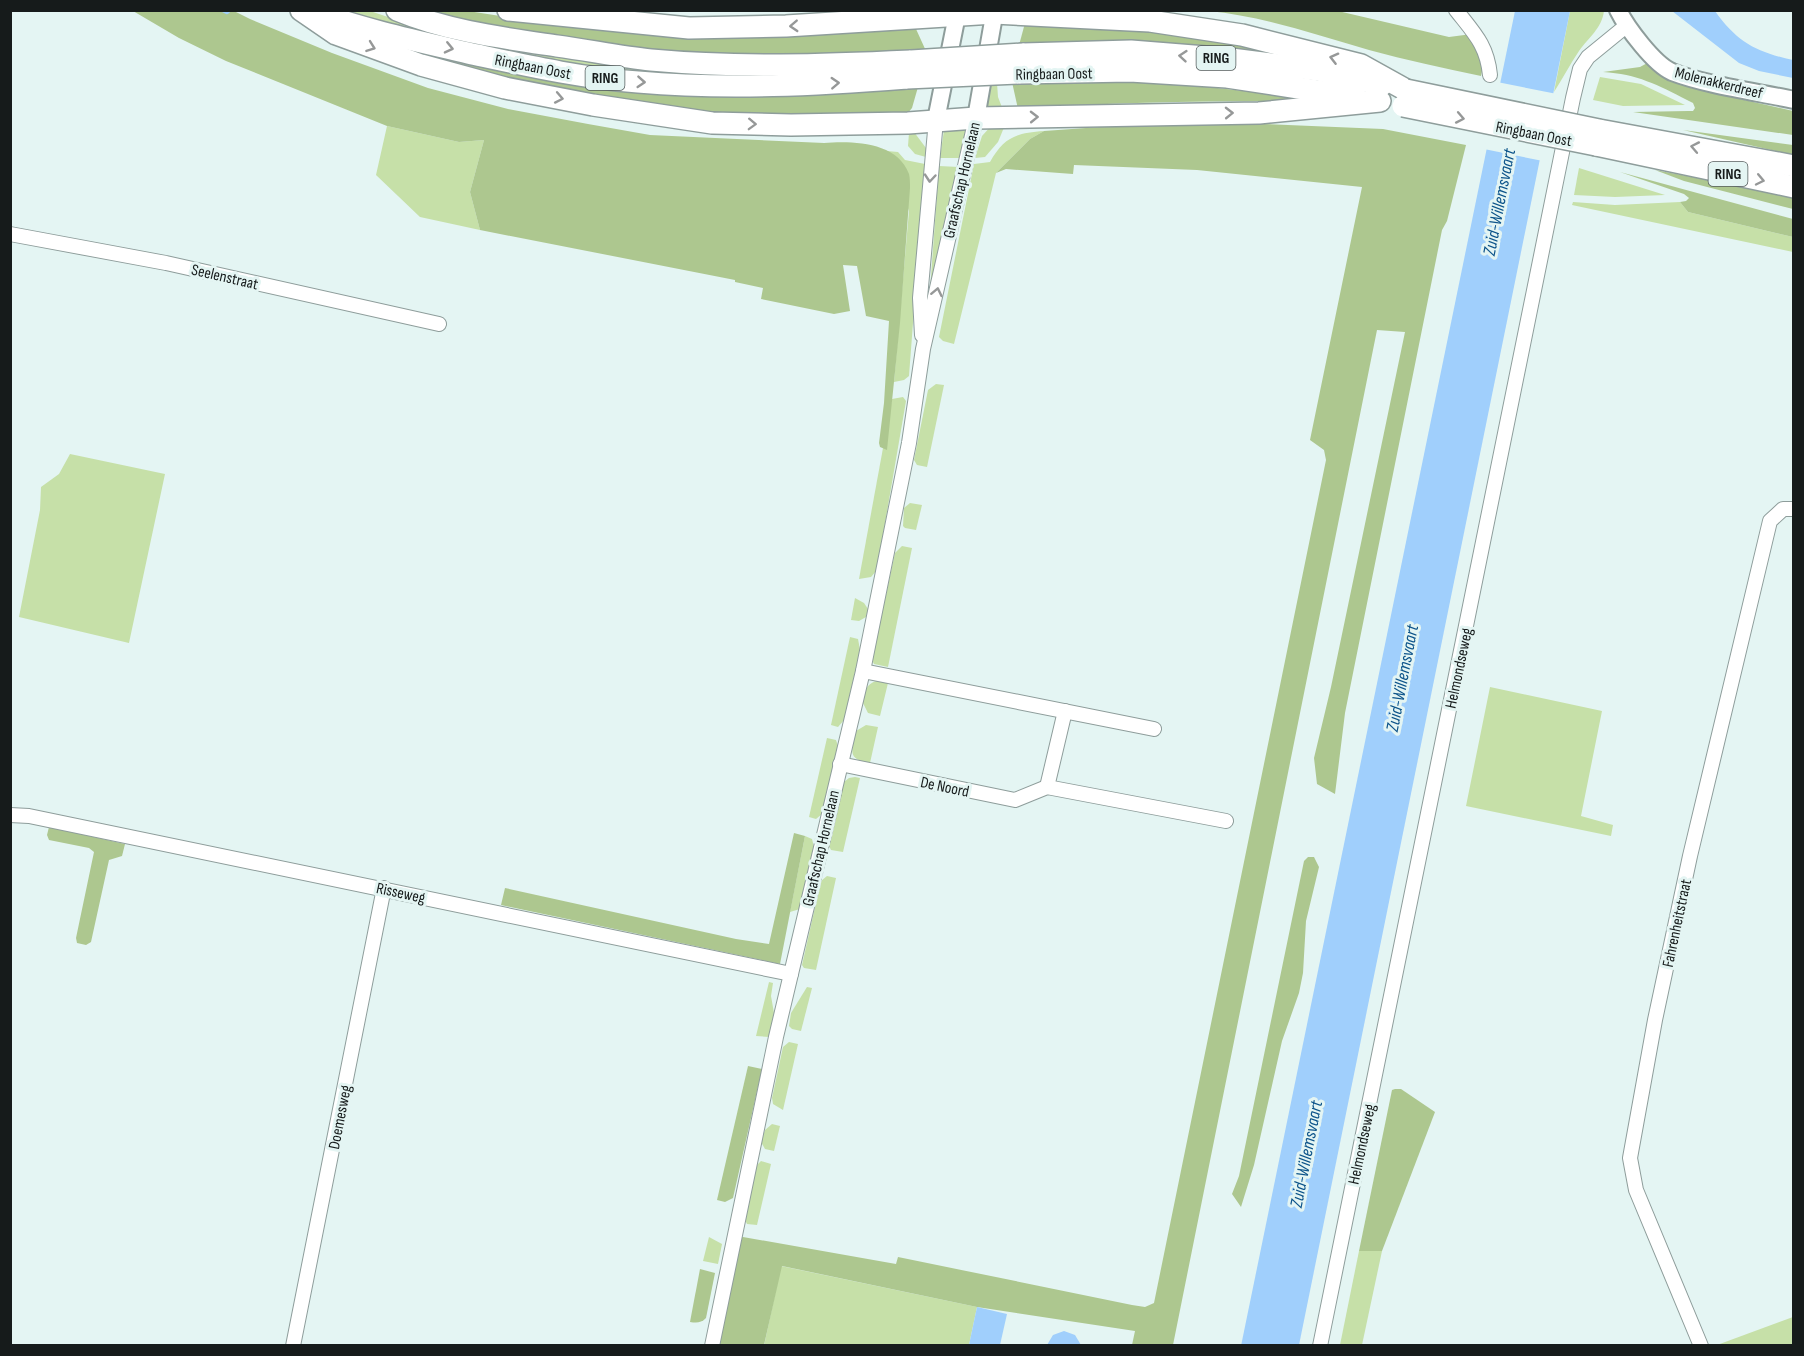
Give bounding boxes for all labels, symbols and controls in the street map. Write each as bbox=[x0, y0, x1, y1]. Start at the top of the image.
one-way arrow bbox=[790, 19, 799, 32]
one-way arrow bbox=[365, 39, 376, 52]
one-way arrow bbox=[444, 41, 454, 54]
road number: RING bbox=[1196, 46, 1236, 70]
one-way arrow bbox=[1178, 49, 1187, 62]
street label: Ringbaan Oost bbox=[493, 51, 572, 84]
one-way arrow bbox=[1329, 53, 1339, 66]
street label: Molenakkerdreef bbox=[1673, 63, 1765, 104]
street label: Ringbaan Oost bbox=[1015, 64, 1093, 85]
road number: RING bbox=[586, 66, 624, 90]
one-way arrow bbox=[636, 75, 645, 88]
one-way arrow bbox=[831, 77, 840, 90]
one-way arrow bbox=[554, 91, 564, 104]
one-way arrow bbox=[1225, 107, 1234, 119]
one-way arrow bbox=[1030, 110, 1039, 123]
one-way arrow bbox=[1455, 111, 1465, 124]
one-way arrow bbox=[747, 118, 756, 130]
street label: Ringbaan Oost bbox=[1494, 118, 1573, 151]
street label: Graafschap Hornelaan bbox=[940, 121, 985, 240]
one-way arrow bbox=[1690, 141, 1700, 154]
water label: Zuid-Willemsvaart bbox=[1479, 146, 1520, 258]
road number: RING bbox=[1708, 162, 1748, 186]
one-way arrow bbox=[1755, 173, 1765, 186]
one-way arrow bbox=[924, 174, 937, 183]
street label: Seelenstraat bbox=[189, 261, 260, 294]
one-way arrow bbox=[929, 288, 942, 298]
water label: Zuid-Willemsvaart bbox=[1382, 622, 1423, 734]
street label: Helmondseweg bbox=[1442, 626, 1477, 710]
street label: De Noord bbox=[919, 773, 971, 802]
street label: Graafschap Hornelaan bbox=[799, 789, 844, 908]
street label: Fahrenheitstraat bbox=[1659, 877, 1696, 969]
street label: Risseweg bbox=[374, 879, 427, 908]
street label: Doemesweg bbox=[325, 1084, 356, 1151]
water label: Zuid-Willemsvaart bbox=[1286, 1098, 1327, 1210]
street label: Helmondseweg bbox=[1345, 1102, 1380, 1186]

